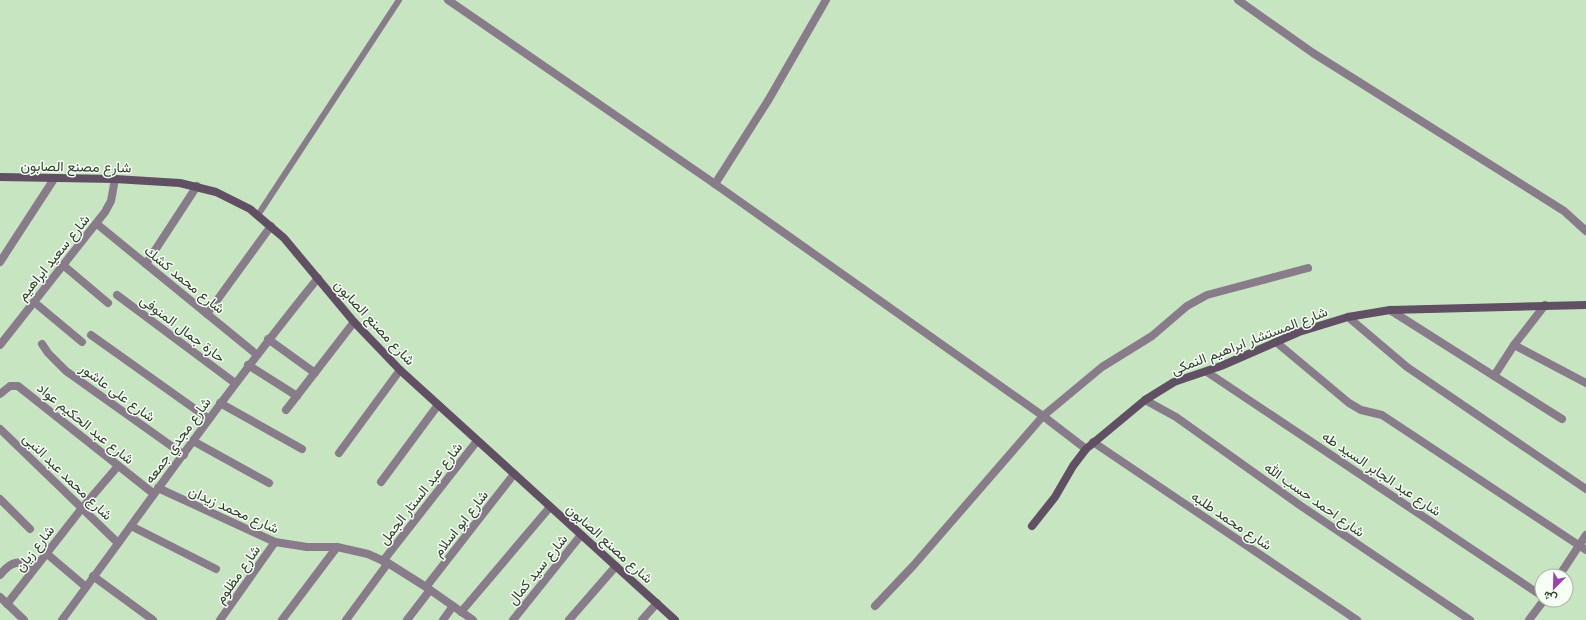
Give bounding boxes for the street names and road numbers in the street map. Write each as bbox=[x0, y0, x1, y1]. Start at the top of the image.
street label: شارع مصنع الصابون bbox=[21, 157, 131, 178]
street label: شارع سعيد ابراهيم bbox=[13, 211, 95, 305]
street label: شارع محمد كشك bbox=[140, 241, 229, 319]
street label: شارع مصنع الصابون bbox=[329, 276, 419, 370]
street label: حارة جمال المنوفى bbox=[136, 291, 229, 367]
street label: شارع المستشار ابراهيم النمكى bbox=[1168, 302, 1331, 380]
street label: شارع على عاشور bbox=[74, 358, 159, 427]
street label: شارع عبد الحكيم عواد bbox=[32, 379, 138, 470]
street label: شارع مجدي جمعه bbox=[140, 394, 217, 489]
street label: شارع عبد الجابر السيد طه bbox=[1318, 427, 1445, 522]
street label: شارع محمد عبد النبى bbox=[18, 429, 116, 525]
street label: شارع عبد الستار الجمل bbox=[375, 438, 468, 549]
street label: شارع احمد حسب الله bbox=[1260, 458, 1368, 542]
street label: شارع محمد زيدان bbox=[185, 482, 282, 539]
street label: شارع ابو اسلام bbox=[429, 486, 494, 562]
street label: شارع محمد طلبه bbox=[1187, 487, 1275, 556]
street label: شارع مصنع الصابون bbox=[561, 500, 657, 589]
street label: شارع زيان bbox=[11, 522, 60, 576]
street label: شارع سيد كمال bbox=[503, 530, 573, 609]
street label: شارع مظلوم bbox=[211, 541, 266, 608]

